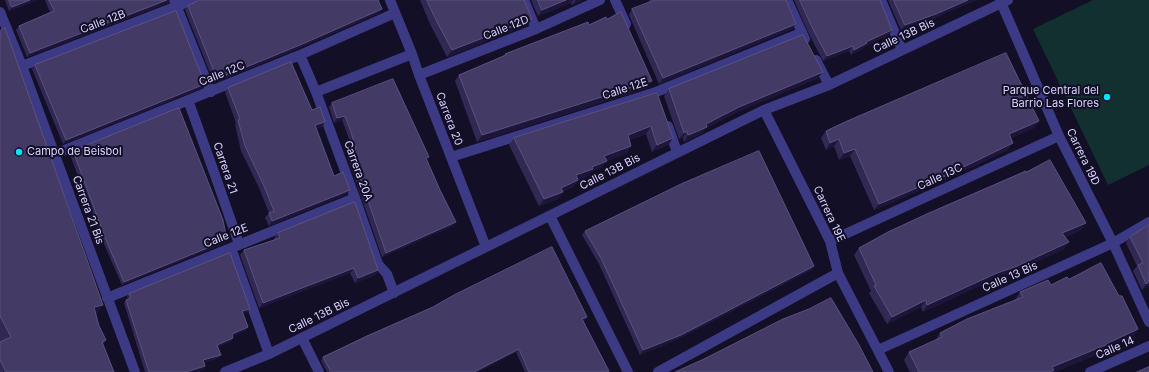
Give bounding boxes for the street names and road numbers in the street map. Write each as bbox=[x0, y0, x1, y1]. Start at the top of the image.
street label: Calle 12B bbox=[78, 7, 128, 37]
street label: Calle 12D bbox=[481, 13, 531, 43]
street label: Calle 13B Bis bbox=[871, 16, 937, 56]
street label: Calle 12C bbox=[197, 59, 247, 89]
street label: Calle 12E bbox=[601, 75, 649, 103]
street label: Carrera 20 bbox=[433, 91, 465, 147]
street label: Carrera 19D bbox=[1064, 126, 1102, 188]
street label: Carrera 20A bbox=[341, 139, 375, 203]
street label: Carrera 21 bbox=[210, 141, 240, 195]
street label: Calle 13B Bis bbox=[577, 151, 643, 193]
street label: Calle 13C bbox=[915, 161, 965, 193]
street label: Carrera 21 Bis bbox=[69, 174, 107, 246]
street label: Carrera 19E bbox=[810, 184, 848, 244]
street label: Calle 12E bbox=[202, 221, 250, 251]
street label: Calle 13 Bis bbox=[980, 259, 1040, 295]
street label: Calle 13B Bis bbox=[286, 296, 352, 336]
street label: Calle 14 bbox=[1094, 334, 1136, 362]

